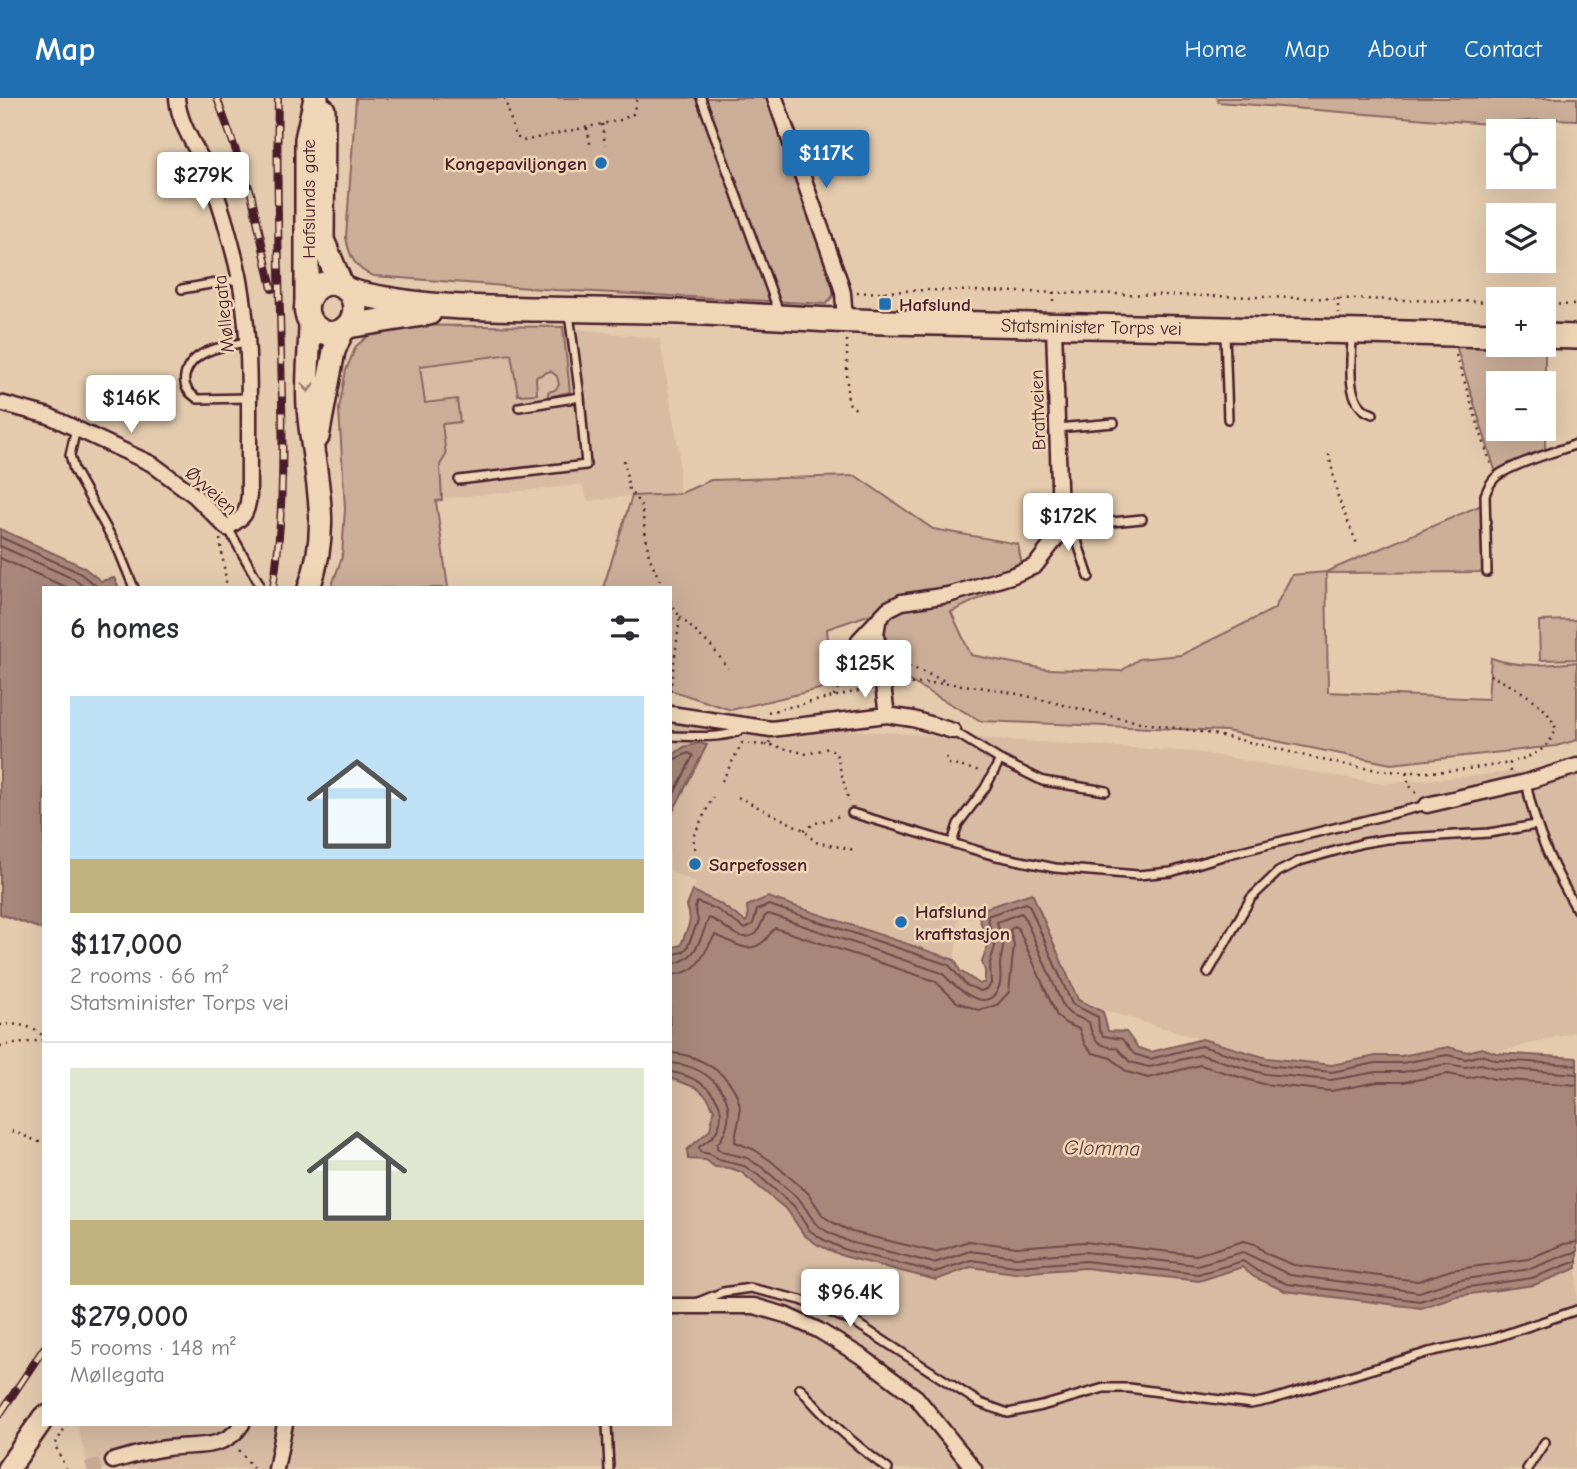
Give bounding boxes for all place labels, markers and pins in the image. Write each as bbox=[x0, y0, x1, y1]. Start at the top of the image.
pin: $117K bbox=[777, 130, 875, 190]
pin: $279K bbox=[154, 152, 252, 212]
place label: Kongepaviljongen bbox=[445, 153, 587, 175]
marker: Kongepaviljongen bbox=[593, 155, 609, 171]
place label: Hafslund bbox=[899, 294, 971, 316]
marker: Hafslund bbox=[877, 296, 893, 312]
pin: $146K bbox=[82, 376, 180, 435]
pin: $172K bbox=[1019, 494, 1117, 553]
pin: $125K bbox=[816, 640, 914, 700]
place label: Sarpefossen bbox=[709, 854, 807, 876]
marker: Sarpefossen bbox=[687, 856, 703, 872]
place label: Hafslund kraftstasjon bbox=[915, 901, 1010, 945]
marker: Hafslund kraftstasjon bbox=[893, 914, 909, 930]
pin: $96.4K bbox=[793, 1270, 907, 1329]

